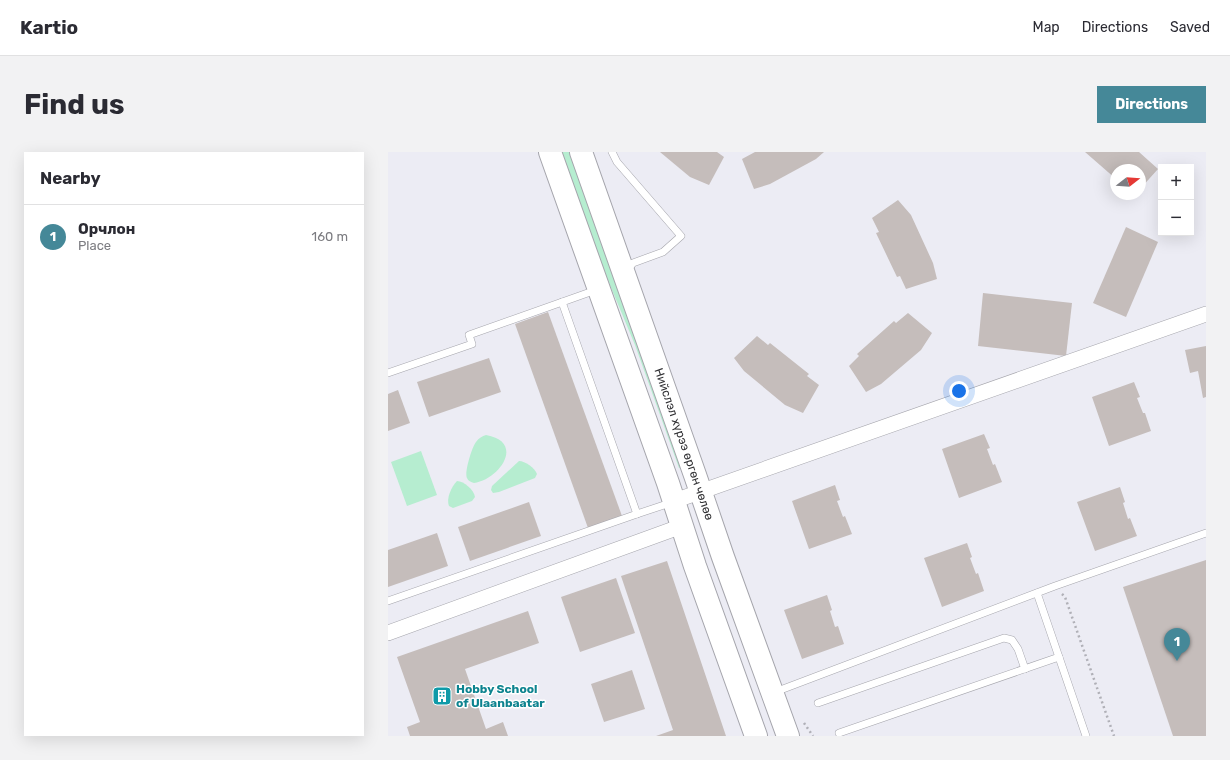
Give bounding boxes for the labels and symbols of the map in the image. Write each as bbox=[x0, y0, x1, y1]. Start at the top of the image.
north arrow bbox=[1110, 164, 1146, 200]
street label: Нийслэл хүрээ өргөн чөлөө bbox=[651, 366, 717, 522]
your location bbox=[949, 381, 969, 401]
pin: 1 bbox=[1164, 628, 1190, 661]
place label: Hobby School of Ulaanbaatar bbox=[456, 682, 545, 710]
building icon: Hobby School of Ulaanbaatar bbox=[431, 685, 453, 707]

